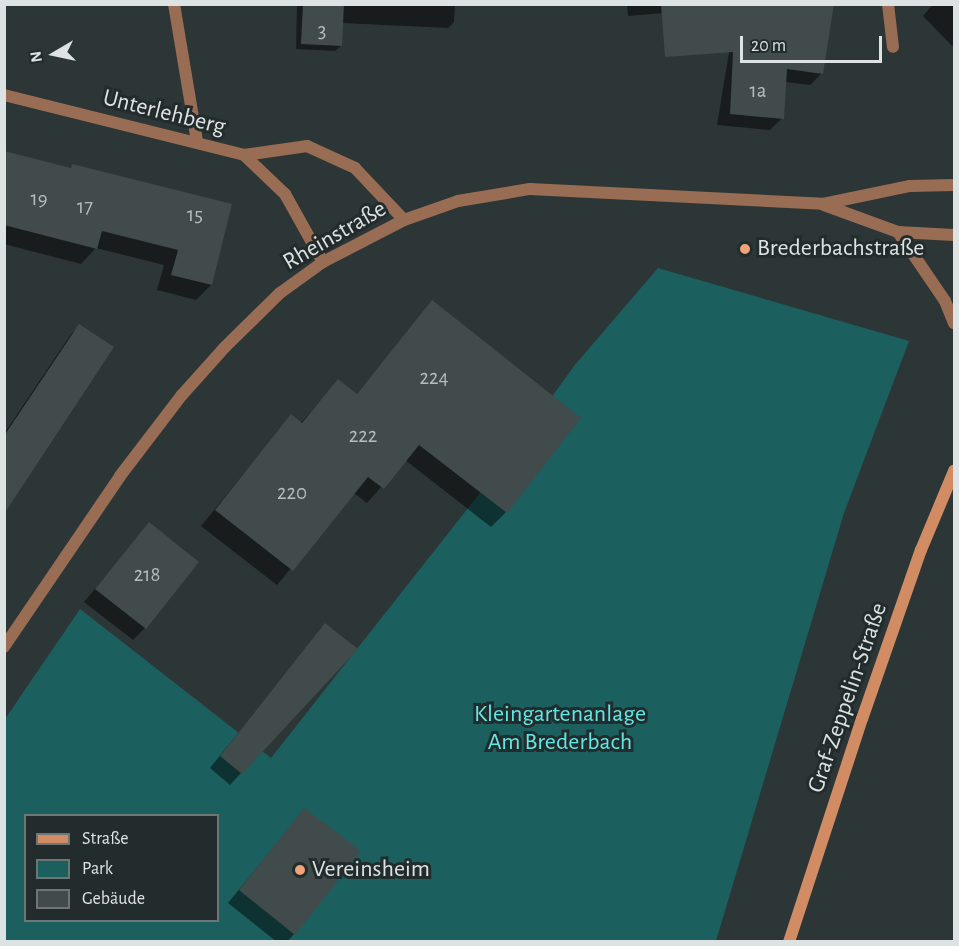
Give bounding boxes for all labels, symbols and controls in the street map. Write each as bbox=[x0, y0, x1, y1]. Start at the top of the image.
house number: 3 bbox=[318, 18, 326, 44]
north arrow bbox=[24, 24, 84, 84]
scale bar bbox=[743, 24, 886, 62]
text: 20 m bbox=[751, 37, 786, 55]
text: N bbox=[27, 50, 45, 64]
house number: 1a bbox=[750, 78, 766, 104]
street label: Unterlehberg bbox=[100, 84, 228, 142]
house number: 19 bbox=[30, 186, 48, 212]
house number: 17 bbox=[77, 194, 93, 220]
street label: Rheinstraße bbox=[278, 195, 392, 277]
house number: 15 bbox=[187, 202, 203, 228]
place label: Brederbachstraße bbox=[757, 235, 924, 263]
marker: Brederbachstraße bbox=[738, 242, 752, 256]
house number: 224 bbox=[419, 365, 449, 391]
house number: 222 bbox=[349, 423, 377, 449]
house number: 220 bbox=[277, 480, 307, 506]
house number: 218 bbox=[134, 562, 160, 588]
street label: Graf-Zeppelin-Straße bbox=[802, 599, 894, 797]
park label: Kleingartenanlage Am Brederbach bbox=[474, 701, 646, 757]
legend bbox=[24, 814, 219, 922]
text: Straße bbox=[82, 830, 128, 848]
place label: Vereinsheim bbox=[312, 856, 430, 884]
text: Park bbox=[82, 860, 113, 878]
marker: Vereinsheim bbox=[293, 863, 307, 877]
text: Gebäude bbox=[82, 890, 145, 908]

